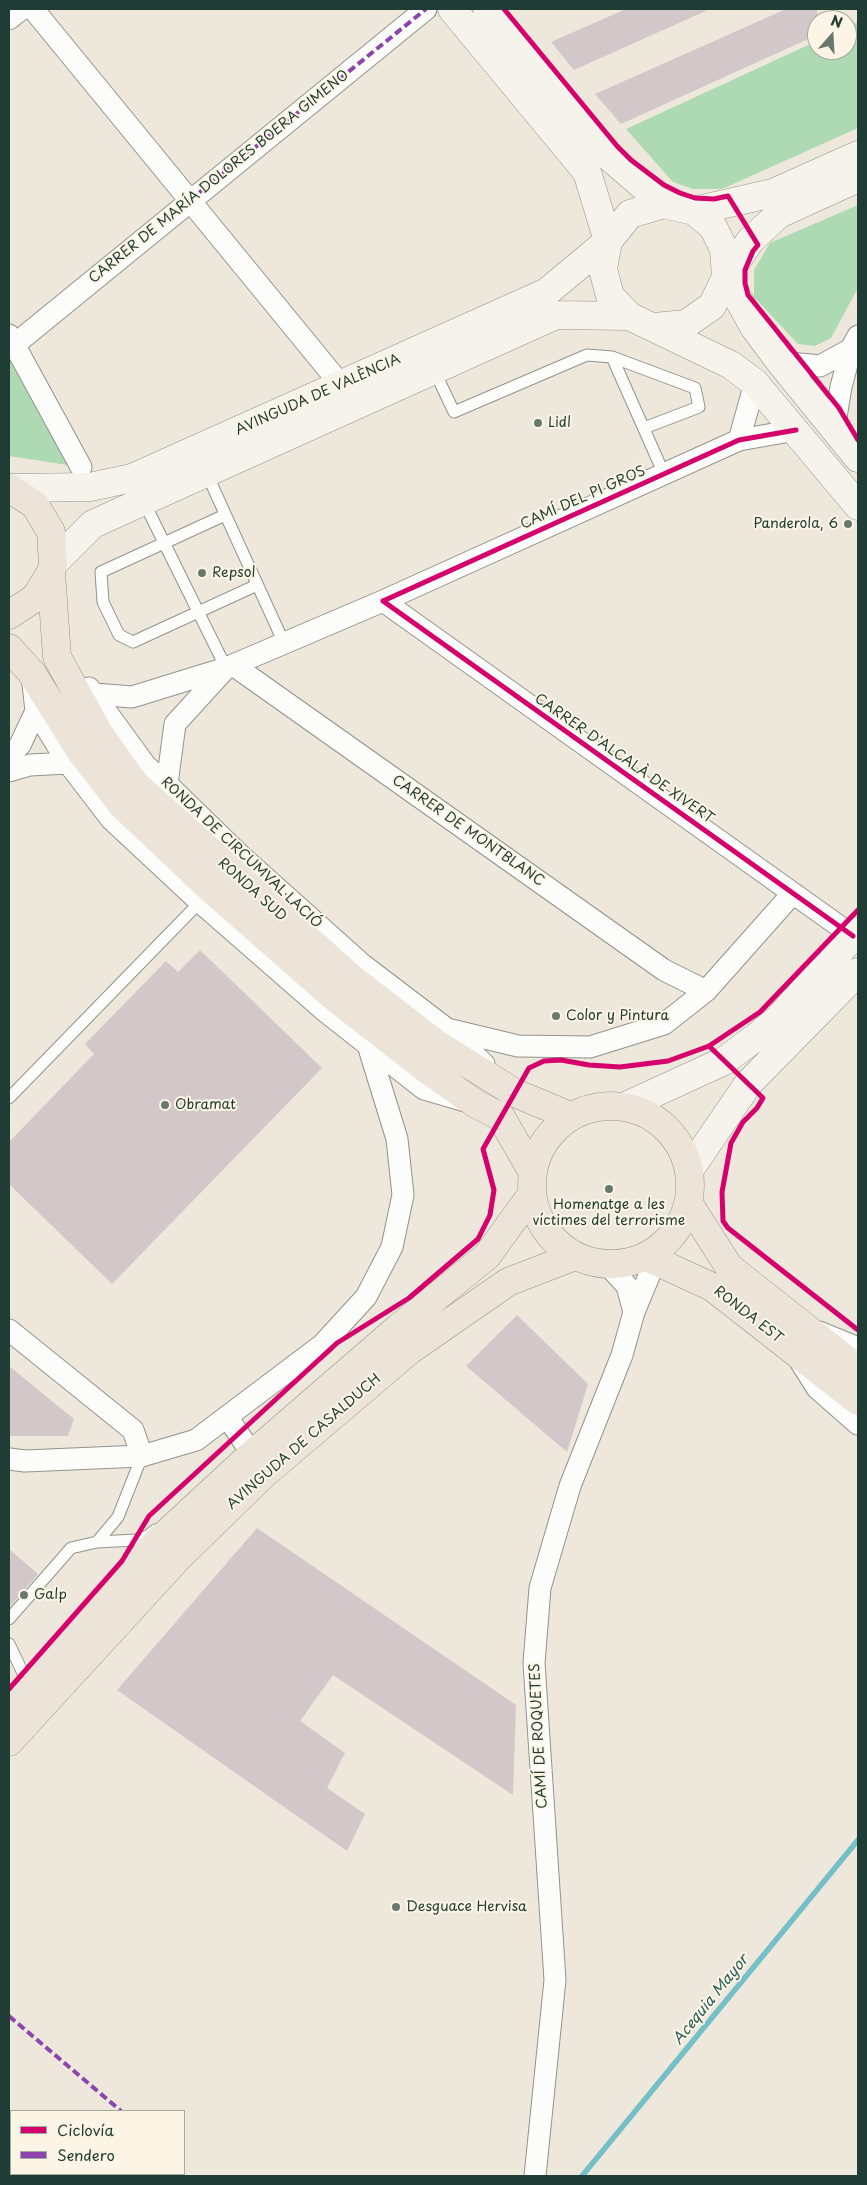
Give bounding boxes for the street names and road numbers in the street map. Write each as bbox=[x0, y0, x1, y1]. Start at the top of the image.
street label: CARRER DE MARÍA DOLORES BOERA GIMENO bbox=[86, 67, 352, 287]
street label: AVINGUDA DE VALÈNCIA bbox=[233, 351, 403, 439]
street label: CAMÍ DEL PI GROS bbox=[518, 463, 648, 533]
street label: CARRER D'ALCALÀ DE XIVERT bbox=[531, 690, 717, 828]
street label: CARRER DE MONTBLANC bbox=[389, 772, 547, 890]
street label: RONDA DE CIRCUMVAL·LACIÓ bbox=[157, 774, 325, 932]
street label: RONDA SUD bbox=[214, 855, 290, 925]
street label: RONDA EST bbox=[710, 1283, 786, 1347]
street label: AVINGUDA DE CASALDUCH bbox=[224, 1371, 384, 1513]
street label: CAMÍ DE ROQUETES bbox=[527, 1663, 551, 1809]

